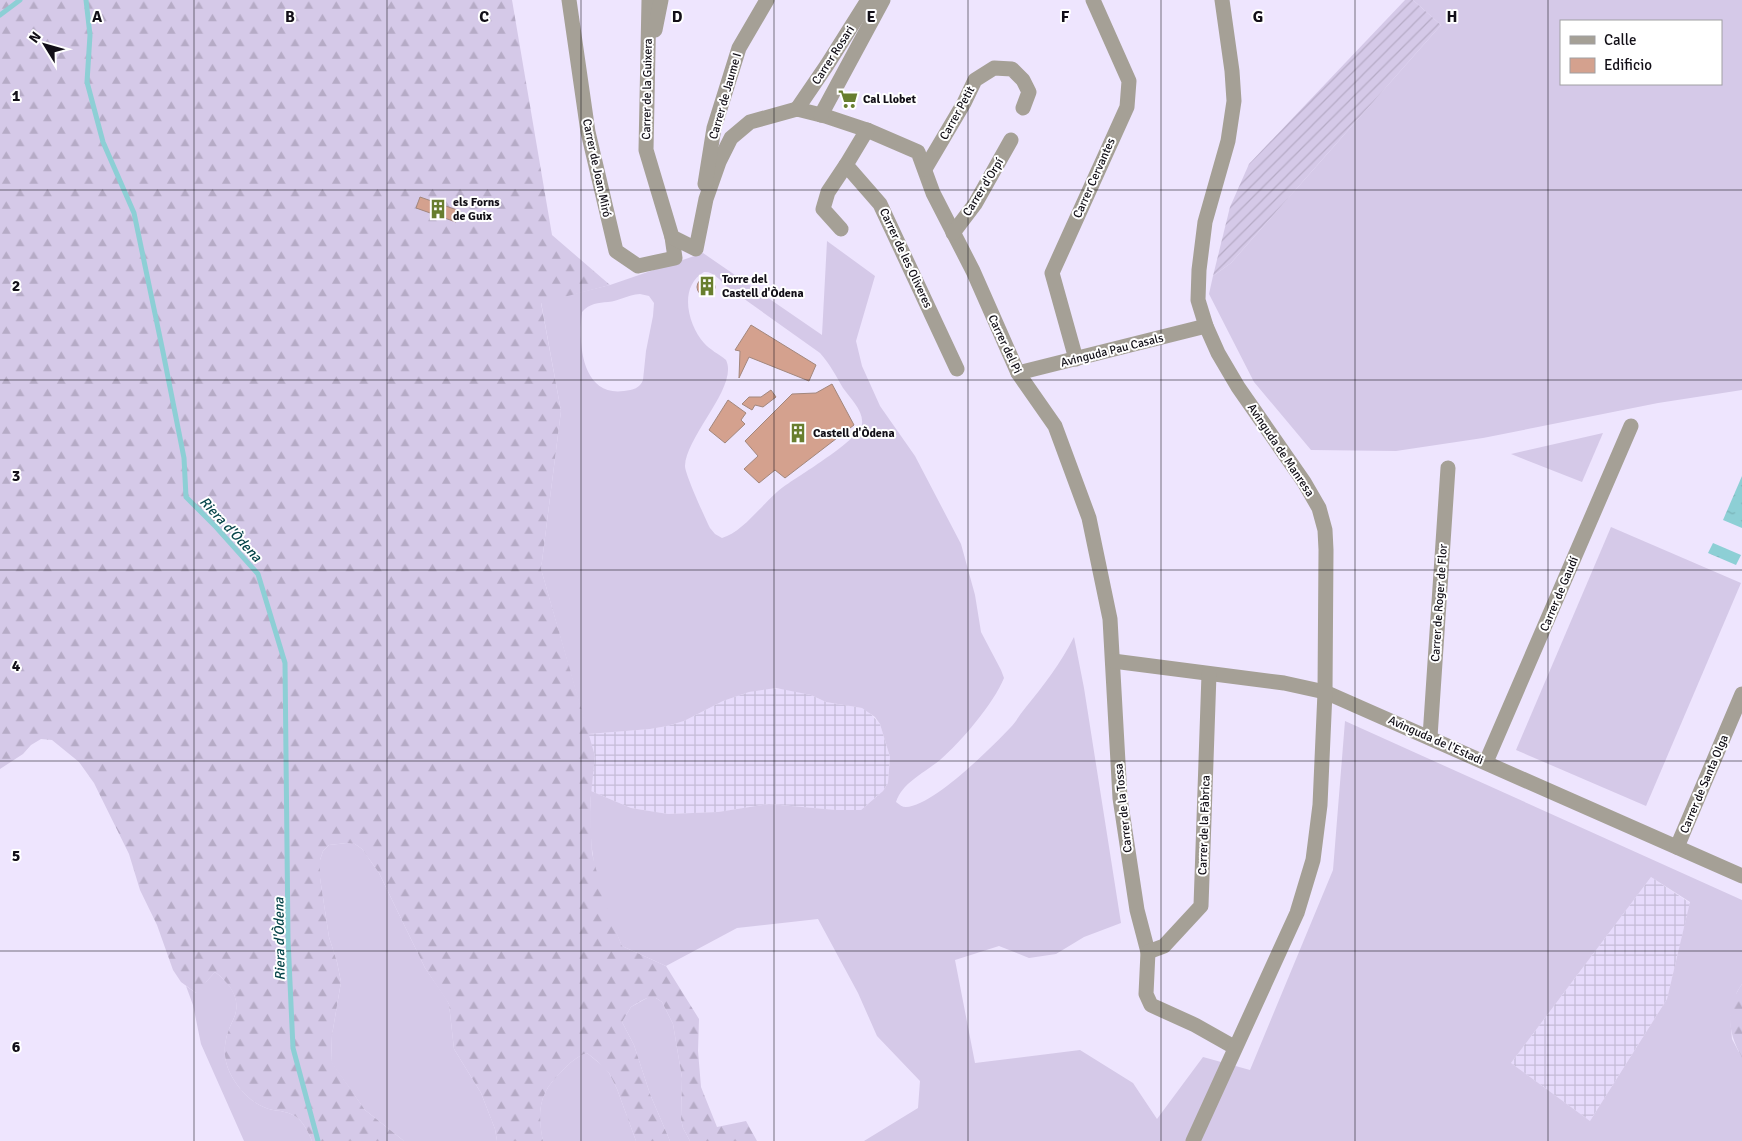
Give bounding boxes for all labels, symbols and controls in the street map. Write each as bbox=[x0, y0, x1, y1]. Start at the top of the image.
text: A bbox=[92, 7, 103, 27]
text: B bbox=[285, 7, 295, 27]
text: C bbox=[479, 7, 489, 27]
text: D bbox=[672, 7, 683, 27]
text: E bbox=[866, 7, 876, 27]
text: F bbox=[1061, 7, 1070, 27]
text: G bbox=[1253, 7, 1263, 27]
text: H bbox=[1447, 7, 1457, 27]
north arrow bbox=[20, 20, 70, 70]
legend bbox=[1560, 20, 1722, 85]
street label: Carrer Rosari bbox=[809, 23, 858, 88]
text: N bbox=[25, 28, 45, 46]
text: Calle bbox=[1604, 31, 1637, 49]
street label: Carrer de la Guixera bbox=[639, 38, 656, 140]
street label: Carrer de Jaume I bbox=[706, 51, 745, 141]
text: Edificio bbox=[1604, 56, 1652, 74]
street label: Carrer Petit bbox=[937, 84, 978, 143]
text: 1 bbox=[12, 86, 21, 106]
supermarket icon: Cal Llobet bbox=[837, 88, 859, 110]
place label: Cal Llobet bbox=[863, 92, 916, 107]
street label: Carrer de Joan Miró bbox=[579, 118, 614, 219]
street label: Carrer Cervantes bbox=[1070, 136, 1119, 221]
street label: Carrer d'Orpí bbox=[960, 155, 1008, 219]
place label: els Forns de Guix bbox=[453, 195, 500, 224]
building icon: els Forns de Guix bbox=[427, 198, 449, 220]
street label: Carrer de les Oliveres bbox=[876, 206, 935, 311]
place label: Torre del Castell d'Òdena bbox=[722, 272, 804, 301]
building icon: Torre del Castell d'Òdena bbox=[696, 275, 718, 297]
text: 2 bbox=[12, 276, 20, 296]
street label: Carrer del Pi bbox=[984, 312, 1025, 376]
street label: Avinguda Pau Casals bbox=[1059, 330, 1165, 371]
street label: Avinguda de Manresa bbox=[1244, 401, 1317, 500]
building icon: Castell d'Òdena bbox=[787, 422, 809, 444]
place label: Castell d'Òdena bbox=[813, 426, 895, 441]
text: 3 bbox=[12, 466, 20, 486]
water label: Riera d'Òdena bbox=[196, 493, 266, 566]
street label: Carrer de Roger de Flor bbox=[1428, 543, 1451, 662]
street label: Carrer de Gaudí bbox=[1537, 554, 1582, 634]
text: 4 bbox=[12, 656, 21, 676]
street label: Avinguda de l'Estadi bbox=[1386, 713, 1486, 768]
street label: Carrer de Santa Olga bbox=[1677, 733, 1732, 836]
street label: Carrer de la Tossa bbox=[1111, 762, 1136, 853]
street label: Carrer de la Fàbrica bbox=[1195, 775, 1214, 875]
text: 5 bbox=[12, 846, 20, 866]
water label: Riera d'Òdena bbox=[270, 896, 289, 981]
text: 6 bbox=[12, 1037, 21, 1057]

